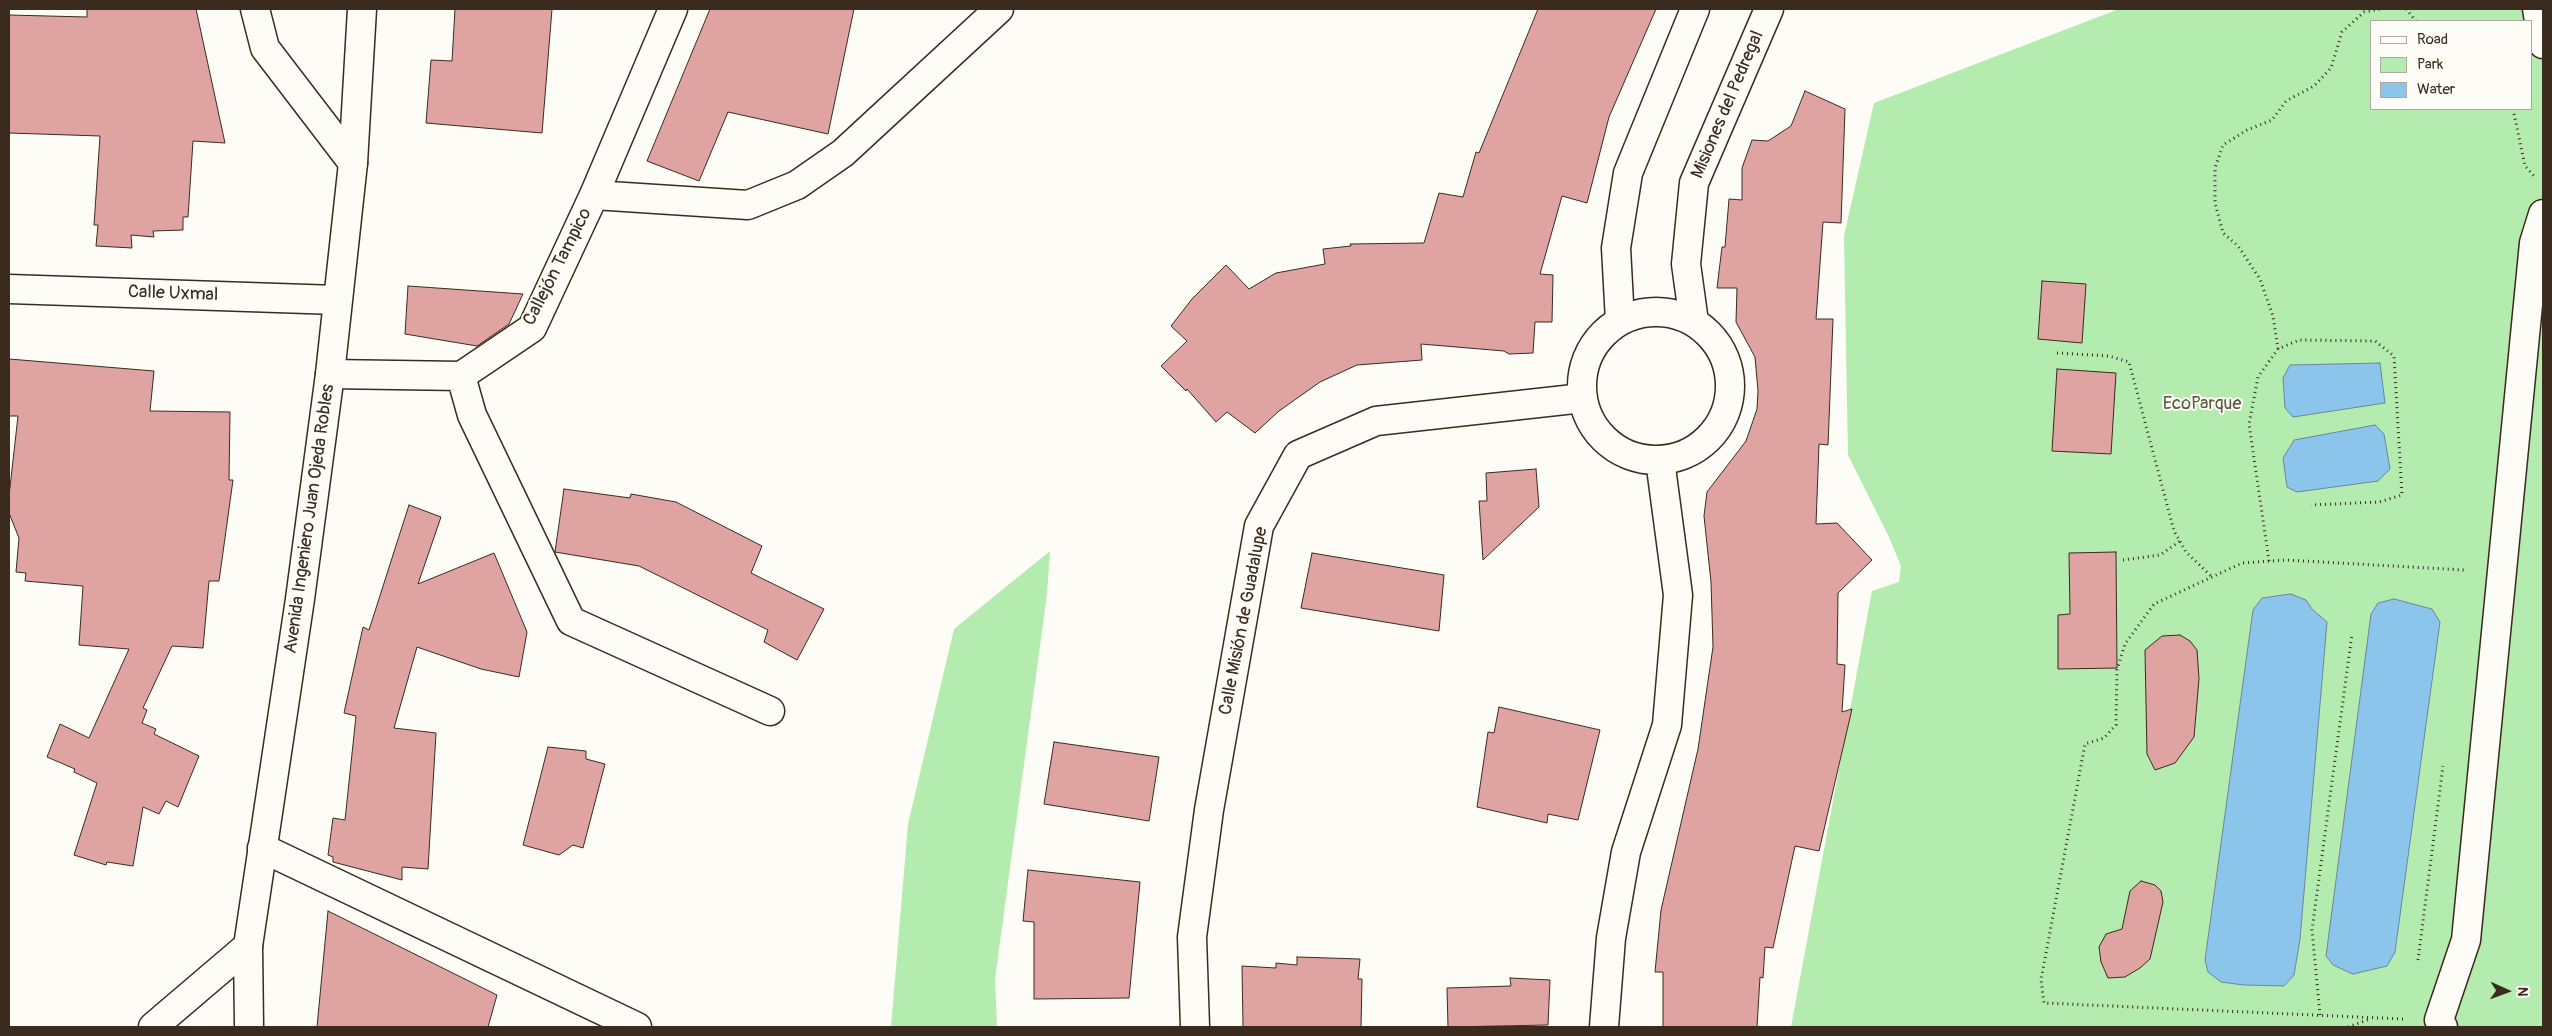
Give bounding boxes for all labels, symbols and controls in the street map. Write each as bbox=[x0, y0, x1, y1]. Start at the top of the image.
legend bbox=[2370, 20, 2532, 110]
street label: Misiones del Pedregal bbox=[1687, 28, 1769, 182]
text: Road bbox=[2417, 30, 2448, 49]
text: Park bbox=[2417, 55, 2443, 74]
text: Water bbox=[2417, 80, 2455, 99]
street label: Callejón Tampico bbox=[519, 205, 597, 329]
street label: Calle Uxmal bbox=[127, 282, 219, 306]
street label: Avenida Ingeniero Juan Ojeda Robles bbox=[280, 383, 340, 655]
park label: EcoParque bbox=[2163, 393, 2241, 415]
street label: Calle Misión de Guadalupe bbox=[1215, 525, 1273, 717]
north arrow bbox=[2482, 966, 2532, 1016]
text: N bbox=[2514, 987, 2531, 997]

